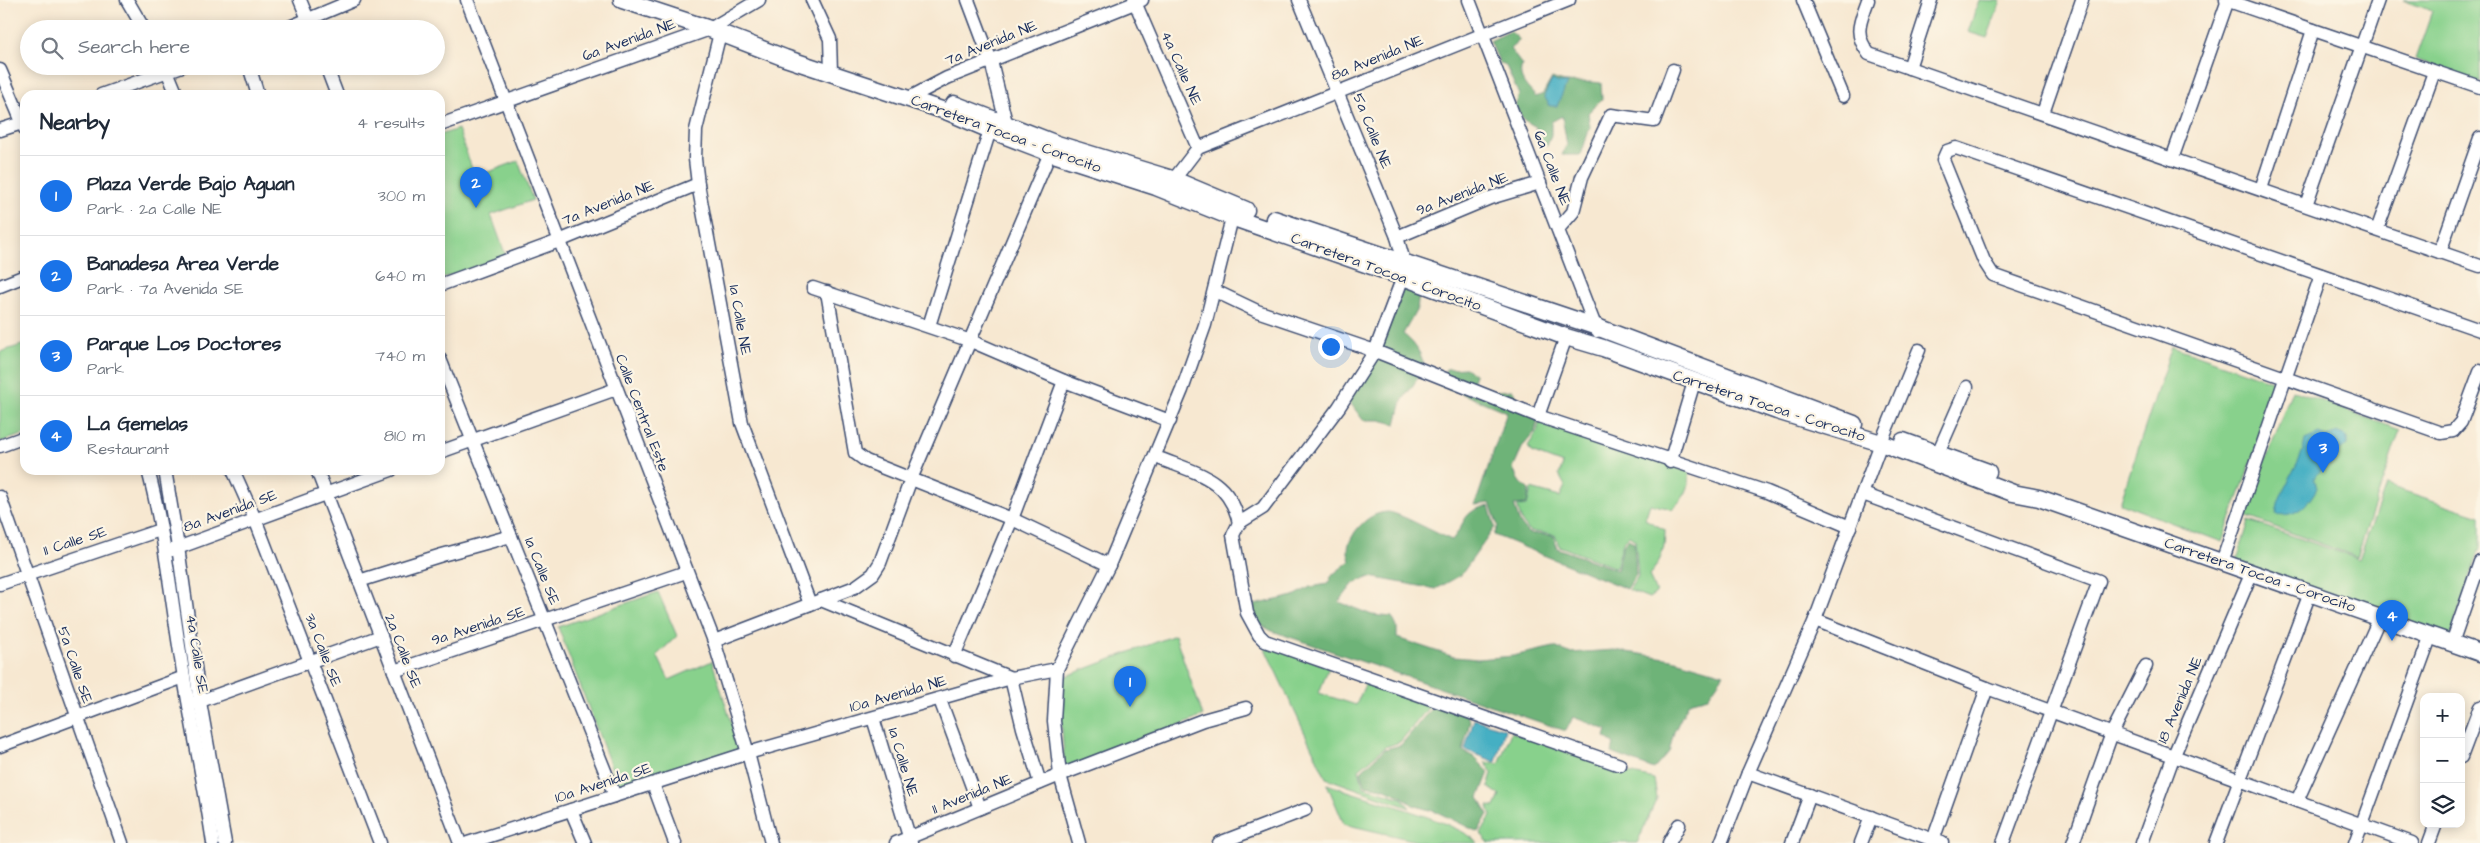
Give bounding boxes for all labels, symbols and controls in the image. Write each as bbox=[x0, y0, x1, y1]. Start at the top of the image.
street label: 6a Avenida NE bbox=[579, 13, 679, 67]
street label: 7a Avenida NE bbox=[942, 15, 1040, 71]
search box bbox=[20, 20, 445, 75]
street label: 4a Calle NE bbox=[1155, 28, 1207, 109]
street label: 8a Avenida NE bbox=[1328, 30, 1427, 86]
icon: search bbox=[38, 34, 66, 62]
text: Search here bbox=[78, 34, 190, 61]
street label: Carretera Tocoa - Corocito bbox=[908, 90, 1105, 178]
street label: 5a Calle NE bbox=[1347, 90, 1397, 172]
text: Nearby bbox=[40, 108, 110, 137]
text: 4 results bbox=[357, 112, 425, 134]
street label: 6a Calle NE bbox=[1528, 128, 1576, 208]
pin: 2 bbox=[460, 167, 492, 208]
street label: 9a Avenida NE bbox=[1413, 167, 1511, 221]
text: Plaza Verde Bajo Aguan bbox=[87, 171, 294, 198]
street label: 7a Avenida NE bbox=[559, 175, 657, 231]
text: 1 bbox=[55, 185, 57, 207]
text: 300 m bbox=[378, 185, 425, 207]
text: Park · 2a Calle NE bbox=[87, 198, 222, 220]
street label: Carretera Tocoa - Corocito bbox=[1288, 228, 1485, 316]
text: Banadesa Area Verde bbox=[87, 251, 279, 278]
text: 2 bbox=[51, 265, 61, 287]
text: 640 m bbox=[375, 265, 425, 287]
text: Park · 7a Avenida SE bbox=[87, 278, 244, 300]
street label: 1a Calle NE bbox=[724, 283, 757, 357]
text: Parque Los Doctores bbox=[87, 331, 281, 358]
your location bbox=[1318, 334, 1344, 360]
text: 3 bbox=[52, 345, 60, 367]
text: 740 m bbox=[375, 345, 425, 367]
street label: Calle Central Este bbox=[610, 351, 674, 475]
text: Park bbox=[87, 358, 124, 380]
street label: Carretera Tocoa - Corocito bbox=[1670, 365, 1868, 447]
text: La Gemelas bbox=[87, 411, 188, 438]
text: 4 bbox=[51, 425, 61, 447]
text: 810 m bbox=[384, 425, 425, 447]
pin: 3 bbox=[2307, 432, 2339, 473]
text: Restaurant bbox=[87, 438, 169, 460]
street label: 8a Avenida SE bbox=[180, 484, 280, 538]
street label: 11 Calle SE bbox=[41, 521, 109, 561]
street label: Carretera Tocoa - Corocito bbox=[2162, 532, 2359, 618]
street label: 1a Calle SE bbox=[519, 534, 565, 608]
pin: 4 bbox=[2376, 600, 2408, 641]
street label: 9a Avenida SE bbox=[428, 601, 528, 651]
street label: 3a Calle SE bbox=[299, 610, 347, 690]
street label: 2a Calle SE bbox=[379, 611, 427, 691]
street label: 4a Calle SE bbox=[180, 613, 214, 695]
street label: 5a Calle SE bbox=[52, 624, 98, 706]
street label: 18 Avenida NE bbox=[2152, 653, 2208, 747]
pin: 1 bbox=[1114, 666, 1146, 707]
street label: 10a Avenida NE bbox=[847, 670, 949, 718]
map controls bbox=[2420, 693, 2465, 828]
button: + bbox=[2420, 693, 2465, 738]
street label: 1a Calle NE bbox=[883, 725, 923, 799]
button: − bbox=[2420, 738, 2465, 783]
street label: 10a Avenida SE bbox=[552, 758, 654, 808]
street label: 11 Avenida NE bbox=[929, 768, 1015, 820]
button: layers bbox=[2420, 783, 2465, 828]

